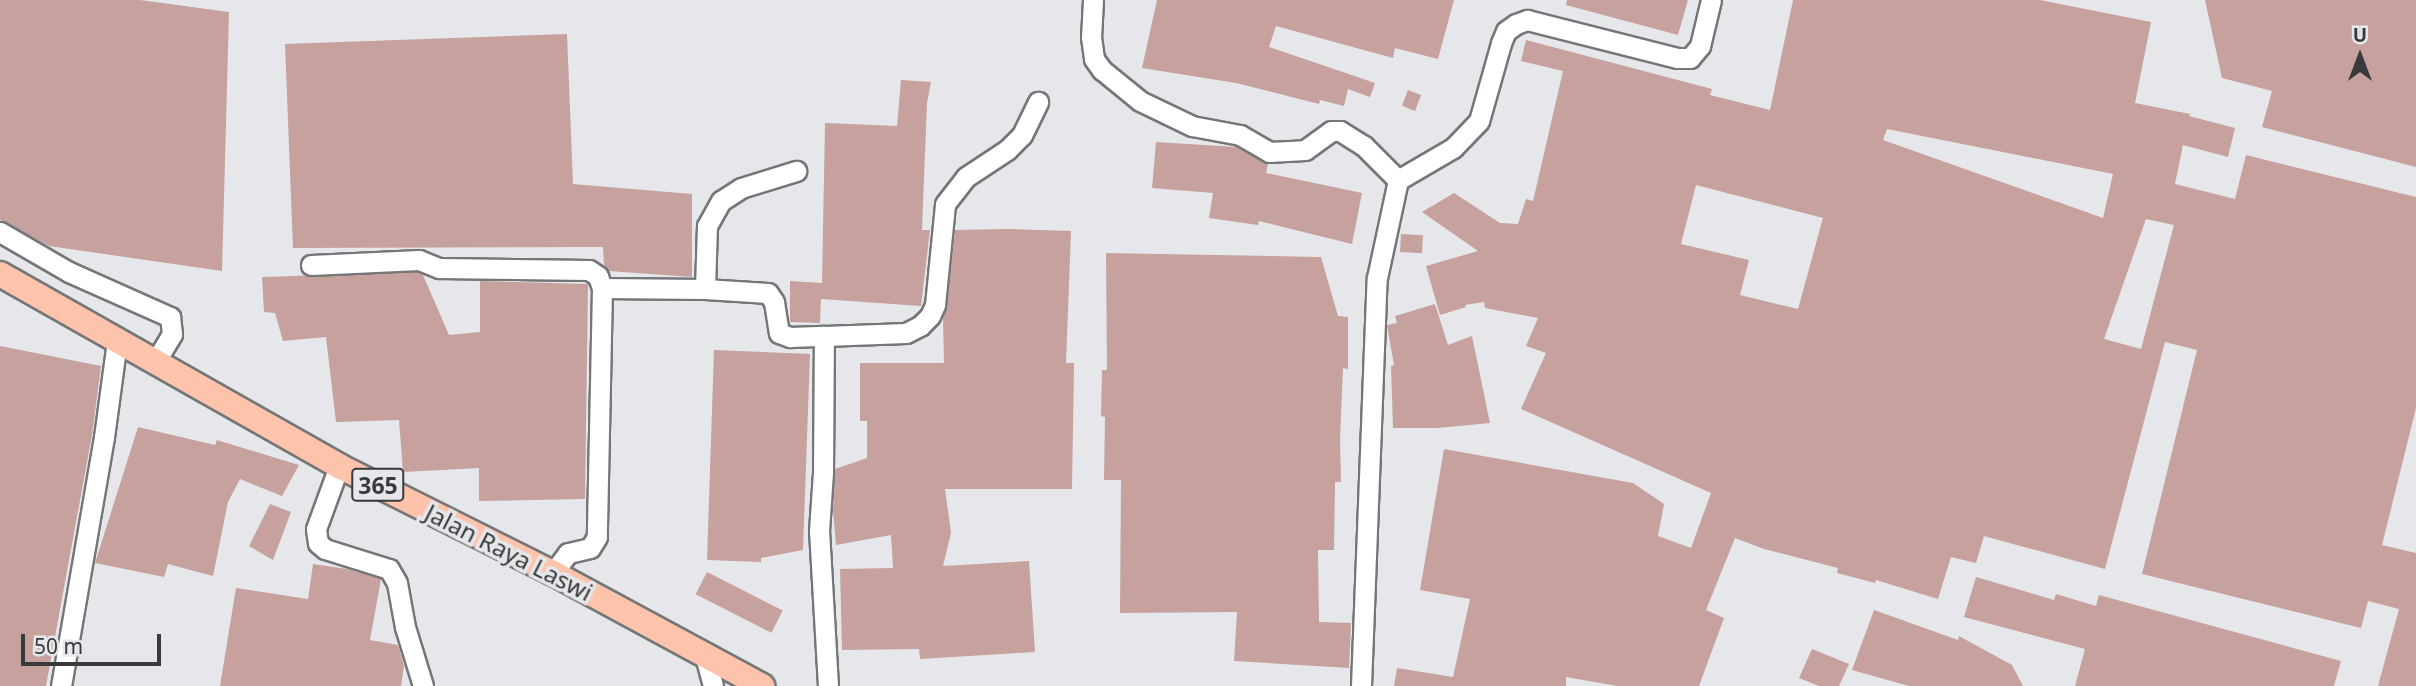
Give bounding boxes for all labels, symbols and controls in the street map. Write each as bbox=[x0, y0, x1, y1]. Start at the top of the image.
north arrow bbox=[2325, 21, 2395, 91]
text: U bbox=[2353, 22, 2367, 48]
road number: 365 bbox=[350, 466, 406, 505]
street label: Jalan Raya Laswi bbox=[421, 497, 597, 607]
scale bar bbox=[24, 620, 164, 664]
text: 50 m bbox=[34, 632, 83, 660]

